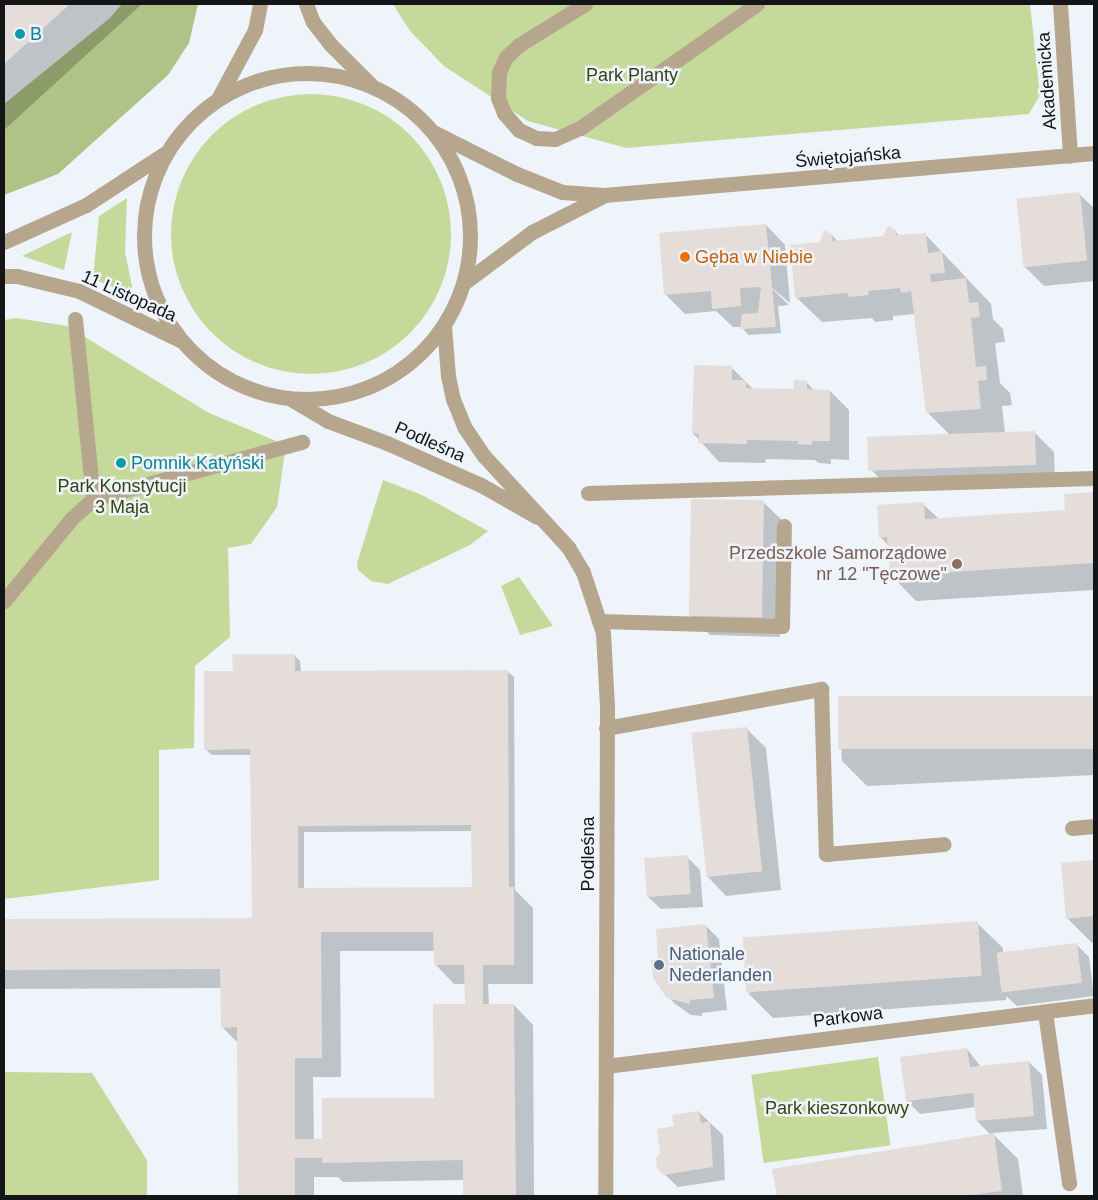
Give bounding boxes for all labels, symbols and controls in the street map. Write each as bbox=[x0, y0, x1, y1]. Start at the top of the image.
place label: B bbox=[30, 23, 42, 45]
marker: B bbox=[14, 28, 26, 40]
street label: Akademicka bbox=[1033, 31, 1061, 131]
park label: Park Planty bbox=[586, 64, 678, 86]
street label: Świętojańska bbox=[794, 142, 902, 172]
place label: Gęba w Niebie bbox=[695, 246, 813, 268]
marker: Gęba w Niebie bbox=[679, 251, 691, 263]
street label: 11 Listopada bbox=[78, 265, 180, 327]
street label: Podleśna bbox=[391, 417, 469, 467]
place label: Pomnik Katyński bbox=[131, 452, 264, 474]
marker: Pomnik Katyński bbox=[115, 457, 127, 469]
park label: Park Konstytucji 3 Maja bbox=[57, 476, 187, 518]
place label: Przedszkole Samorządowe nr 12 "Tęczowe" bbox=[729, 543, 947, 586]
marker: Przedszkole Samorządowe nr 12 "Tęczowe" bbox=[951, 558, 963, 570]
street label: Podleśna bbox=[577, 816, 599, 892]
place label: Nationale Nederlanden bbox=[669, 944, 772, 986]
marker: Nationale Nederlanden bbox=[653, 959, 665, 971]
street label: Parkowa bbox=[812, 1002, 884, 1032]
park label: Park kieszonkowy bbox=[765, 1097, 909, 1119]

